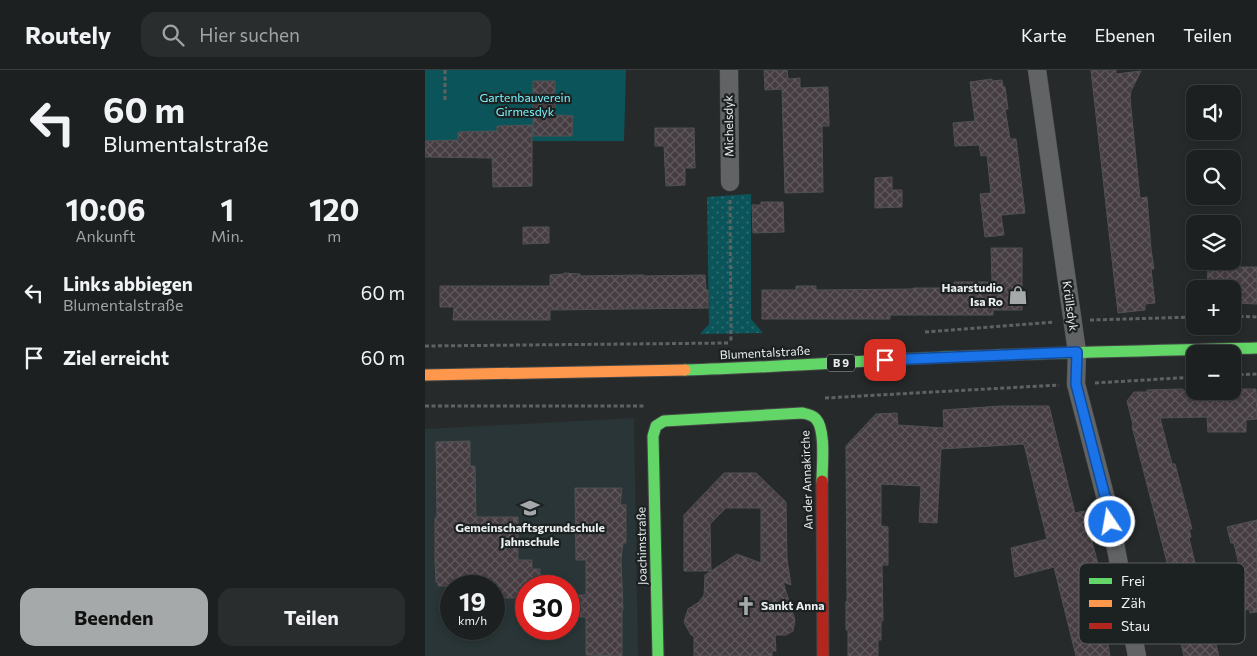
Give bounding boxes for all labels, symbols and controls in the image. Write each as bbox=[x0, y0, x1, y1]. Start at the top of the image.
search box bbox=[141, 12, 491, 57]
text: Routely bbox=[25, 20, 111, 49]
icon: search bbox=[159, 21, 187, 49]
text: Hier suchen bbox=[199, 23, 300, 46]
text: Karte bbox=[1021, 24, 1066, 46]
text: Ebenen bbox=[1094, 24, 1155, 46]
text: Teilen bbox=[1183, 24, 1232, 46]
map controls bbox=[1186, 85, 1241, 400]
button: sound bbox=[1186, 85, 1241, 140]
text: 60 m bbox=[103, 87, 185, 130]
icon: left bbox=[20, 90, 85, 155]
park label: Gartenbauverein Girmesdyk bbox=[479, 90, 571, 118]
street label: Michelsdyk bbox=[720, 94, 736, 157]
text: Blumentalstraße bbox=[103, 130, 269, 157]
button: search bbox=[1186, 150, 1241, 205]
text: 10:06 bbox=[66, 190, 145, 227]
text: 1 bbox=[220, 190, 234, 227]
text: 120 bbox=[309, 190, 359, 227]
button: layers bbox=[1186, 215, 1241, 270]
text: Ankunft bbox=[76, 226, 135, 245]
text: Min. bbox=[211, 226, 243, 245]
text: m bbox=[327, 226, 341, 245]
text: Links abbiegen bbox=[63, 272, 193, 295]
icon: left bbox=[20, 279, 48, 307]
place label: Haarstudio Isa Ro bbox=[942, 280, 1003, 308]
street label: Krüllsdyk bbox=[1061, 280, 1082, 332]
button: + bbox=[1186, 280, 1241, 335]
text: 60 m bbox=[361, 281, 405, 304]
shop icon: Haarstudio Isa Ro bbox=[1007, 284, 1029, 306]
text: Blumentalstraße bbox=[63, 295, 183, 314]
pin bbox=[864, 339, 906, 381]
street label: Blumentalstraße bbox=[719, 343, 810, 361]
icon: arrive bbox=[20, 344, 48, 372]
button: − bbox=[1186, 345, 1241, 400]
text: Ziel erreicht bbox=[63, 346, 169, 369]
text: 60 m bbox=[361, 346, 405, 369]
icon: arrive bbox=[871, 346, 899, 374]
road number: B 9 bbox=[827, 354, 855, 372]
street label: An der Annakirche bbox=[797, 430, 815, 530]
position arrow bbox=[1083, 495, 1135, 547]
school or university icon: Gemeinschaftsgrundschule Jahnschule bbox=[519, 497, 541, 519]
street label: Joachimstraße bbox=[633, 507, 650, 585]
place label: Gemeinschaftsgrundschule Jahnschule bbox=[455, 520, 605, 549]
legend bbox=[1079, 563, 1245, 644]
text: Frei bbox=[1121, 572, 1145, 589]
speed limit sign: 30 bbox=[515, 575, 580, 640]
text: 19 bbox=[459, 586, 486, 616]
button: Beenden bbox=[20, 588, 208, 646]
button: Teilen bbox=[218, 588, 405, 646]
text: Zäh bbox=[1121, 594, 1146, 611]
church icon: Sankt Anna bbox=[735, 595, 757, 617]
place label: Sankt Anna bbox=[761, 598, 825, 612]
text: km/h bbox=[458, 613, 487, 627]
text: Stau bbox=[1121, 617, 1150, 634]

